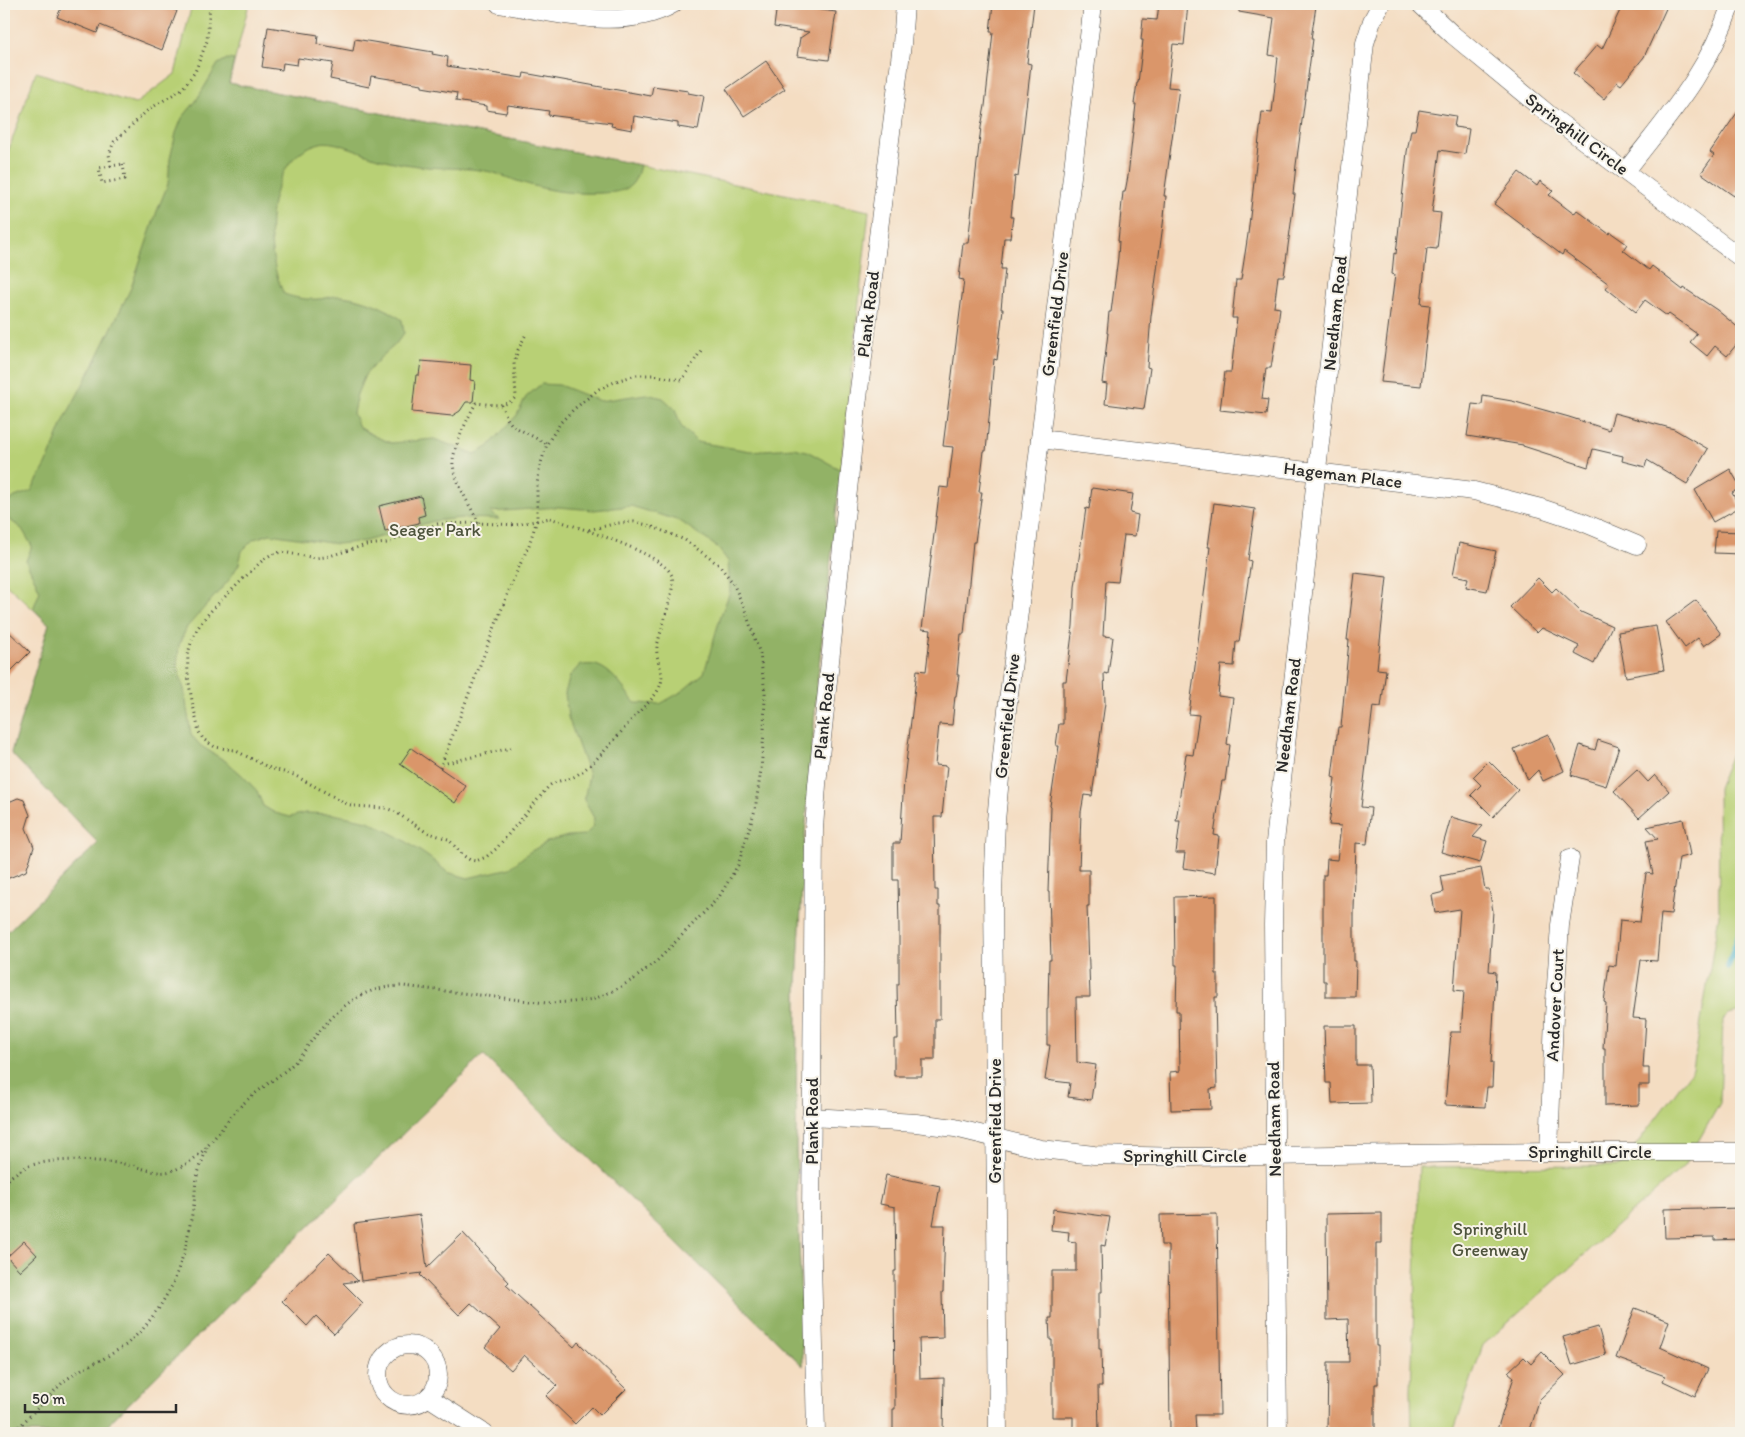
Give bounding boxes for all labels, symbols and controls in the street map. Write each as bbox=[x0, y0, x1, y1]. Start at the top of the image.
street label: Springhill Circle bbox=[1521, 88, 1633, 180]
street label: Greenfield Drive bbox=[1036, 250, 1074, 378]
street label: Needham Road bbox=[1318, 254, 1352, 372]
street label: Plank Road bbox=[852, 269, 884, 359]
street label: Hageman Place bbox=[1283, 457, 1403, 493]
park label: Seager Park bbox=[389, 519, 482, 541]
street label: Greenfield Drive bbox=[989, 652, 1025, 780]
street label: Needham Road bbox=[1270, 656, 1306, 774]
street label: Plank Road bbox=[808, 671, 840, 761]
street label: Andover Court bbox=[1541, 948, 1569, 1062]
street label: Greenfield Drive bbox=[984, 1058, 1006, 1184]
street label: Needham Road bbox=[1262, 1061, 1286, 1177]
street label: Plank Road bbox=[801, 1077, 823, 1165]
street label: Springhill Circle bbox=[1528, 1141, 1652, 1163]
street label: Springhill Circle bbox=[1123, 1145, 1247, 1167]
park label: Springhill Greenway bbox=[1452, 1218, 1529, 1261]
scale bar bbox=[25, 1382, 176, 1414]
text: 50 m bbox=[32, 1390, 65, 1408]

